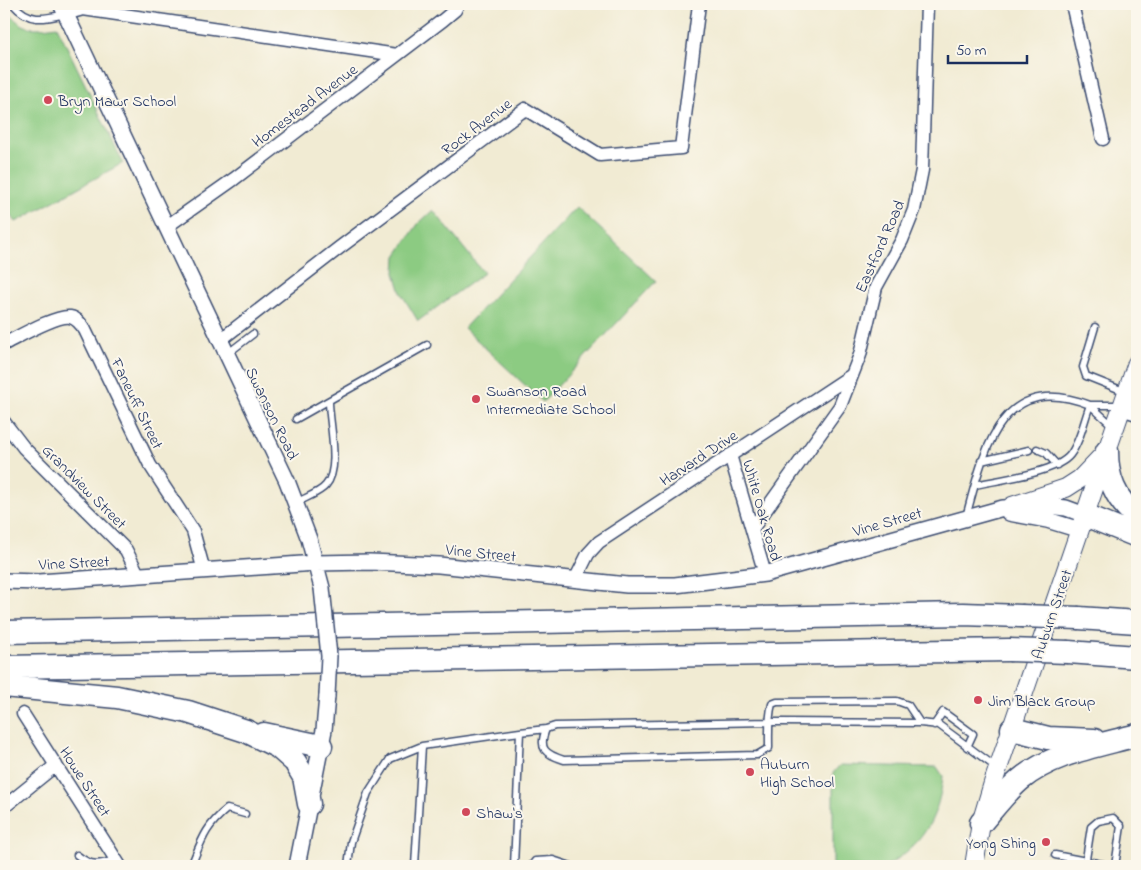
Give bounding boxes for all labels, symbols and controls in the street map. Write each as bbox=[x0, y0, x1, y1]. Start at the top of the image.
scale bar bbox=[948, 32, 1027, 64]
text: 50 m bbox=[956, 40, 987, 62]
street label: Homestead Avenue bbox=[247, 58, 364, 155]
place label: Bryn Mawr School bbox=[57, 90, 176, 114]
street label: Rock Avenue bbox=[437, 93, 518, 162]
marker: Bryn Mawr School bbox=[42, 94, 54, 106]
street label: Eastford Road bbox=[850, 197, 912, 297]
street label: Faneuff Street bbox=[103, 353, 169, 454]
street label: Swanson Road bbox=[238, 363, 304, 464]
place label: Swanson Road Intermediate School bbox=[486, 380, 616, 422]
marker: Swanson Road Intermediate School bbox=[470, 393, 482, 405]
street label: Harvard Drive bbox=[655, 424, 744, 493]
street label: Grandview Street bbox=[36, 439, 132, 536]
street label: White Oak Road bbox=[735, 457, 787, 564]
street label: Vine Street bbox=[849, 501, 925, 544]
street label: Vine Street bbox=[443, 538, 518, 570]
street label: Vine Street bbox=[37, 550, 111, 578]
street label: Auburn Street bbox=[1026, 566, 1080, 663]
place label: Jim Black Group bbox=[988, 690, 1096, 714]
marker: Jim Black Group bbox=[972, 694, 984, 706]
street label: Howe Street bbox=[53, 742, 116, 823]
place label: Auburn High School bbox=[760, 753, 834, 795]
marker: Auburn High School bbox=[744, 766, 756, 778]
place label: Shaw's bbox=[476, 802, 523, 826]
marker: Shaw's bbox=[460, 806, 472, 818]
place label: Yong Shing bbox=[966, 832, 1036, 856]
marker: Yong Shing bbox=[1040, 836, 1052, 848]

